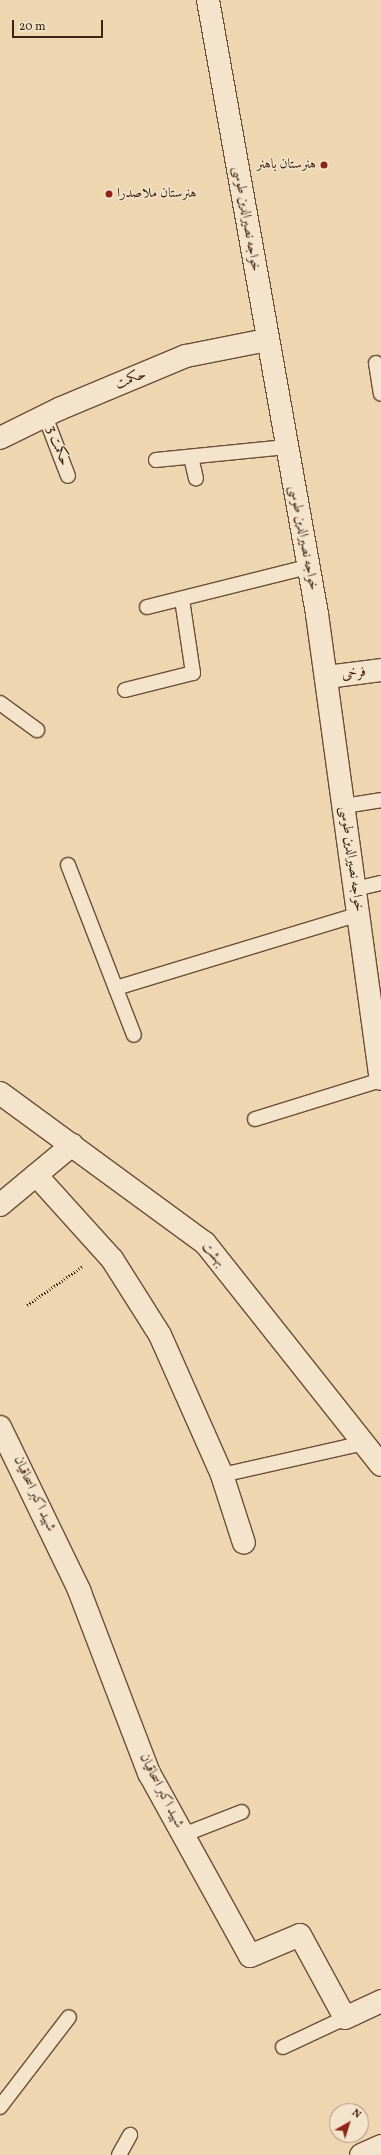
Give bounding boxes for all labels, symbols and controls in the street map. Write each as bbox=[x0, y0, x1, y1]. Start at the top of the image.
scale bar bbox=[14, 12, 105, 38]
text: 20 m bbox=[19, 19, 46, 35]
place label: هنرستان باهنر bbox=[257, 157, 316, 173]
marker: هنرستان باهنر bbox=[319, 160, 329, 170]
street label: خواجه نصیرالدین طوسی bbox=[228, 165, 264, 273]
place label: هنرستان ملاصدرا bbox=[117, 186, 197, 202]
marker: هنرستان ملاصدرا bbox=[104, 189, 114, 199]
street label: حکمت bbox=[113, 366, 149, 394]
street label: حکمت 3 bbox=[42, 424, 72, 468]
street label: خواجه نصیرالدین طوسی bbox=[285, 484, 321, 592]
street label: فرخی bbox=[341, 664, 367, 684]
street label: خواجه نصیرالدین طوسی bbox=[335, 805, 367, 913]
street label: بهشت bbox=[198, 1239, 228, 1271]
street label: شهید اکبر اسحاقیان bbox=[9, 1453, 59, 1535]
street label: شهید اکبر اسحاقیان bbox=[135, 1751, 187, 1831]
north arrow bbox=[329, 2103, 369, 2143]
text: N bbox=[348, 2106, 364, 2122]

